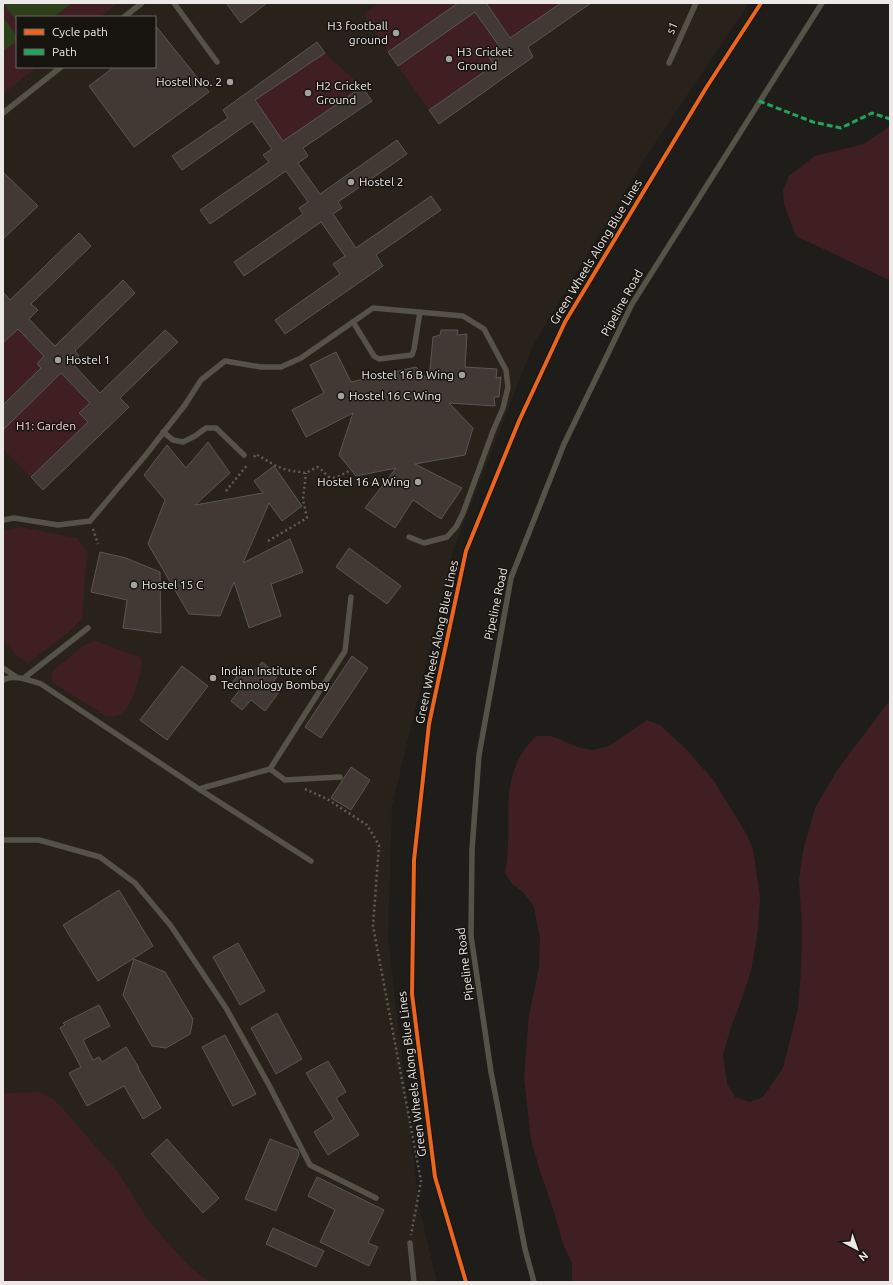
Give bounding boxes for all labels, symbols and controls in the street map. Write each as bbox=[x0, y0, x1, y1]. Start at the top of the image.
legend bbox=[16, 16, 156, 68]
place label: H3 football ground bbox=[327, 19, 388, 46]
street label: s1 bbox=[663, 20, 680, 36]
text: Cycle path bbox=[52, 25, 108, 38]
marker: H3 football ground bbox=[391, 28, 401, 38]
text: Path bbox=[52, 45, 77, 58]
place label: H3 Cricket Ground bbox=[457, 45, 513, 72]
marker: H3 Cricket Ground bbox=[444, 54, 454, 64]
place label: Hostel No. 2 bbox=[156, 75, 222, 88]
marker: Hostel No. 2 bbox=[225, 77, 235, 87]
place label: H2 Cricket Ground bbox=[316, 79, 372, 106]
marker: H2 Cricket Ground bbox=[303, 88, 313, 98]
place label: Hostel 2 bbox=[359, 175, 404, 188]
marker: Hostel 2 bbox=[346, 177, 356, 187]
street label: Green Wheels Along Blue Lines bbox=[547, 177, 644, 327]
street label: Pipeline Road bbox=[598, 267, 645, 338]
place label: Hostel 1 bbox=[66, 353, 111, 366]
marker: Hostel 1 bbox=[53, 355, 63, 365]
place label: Hostel 16 B Wing bbox=[362, 368, 454, 381]
marker: Hostel 16 B Wing bbox=[457, 370, 467, 380]
place label: Hostel 16 C Wing bbox=[349, 389, 441, 402]
marker: Hostel 16 C Wing bbox=[336, 391, 346, 401]
park label: H1: Garden bbox=[16, 419, 76, 432]
place label: Hostel 16 A Wing bbox=[317, 475, 410, 488]
marker: Hostel 16 A Wing bbox=[413, 477, 423, 487]
street label: Green Wheels Along Blue Lines bbox=[413, 559, 460, 725]
street label: Pipeline Road bbox=[481, 567, 510, 641]
place label: Hostel 15 C bbox=[142, 578, 204, 591]
marker: Hostel 15 C bbox=[129, 580, 139, 590]
place label: Indian Institute of Technology Bombay bbox=[221, 664, 330, 691]
marker: Indian Institute of Technology Bombay bbox=[208, 673, 218, 683]
street label: Pipeline Road bbox=[454, 927, 475, 1001]
street label: Green Wheels Along Blue Lines bbox=[395, 990, 428, 1158]
north arrow bbox=[837, 1229, 877, 1269]
text: N bbox=[857, 1249, 871, 1264]

